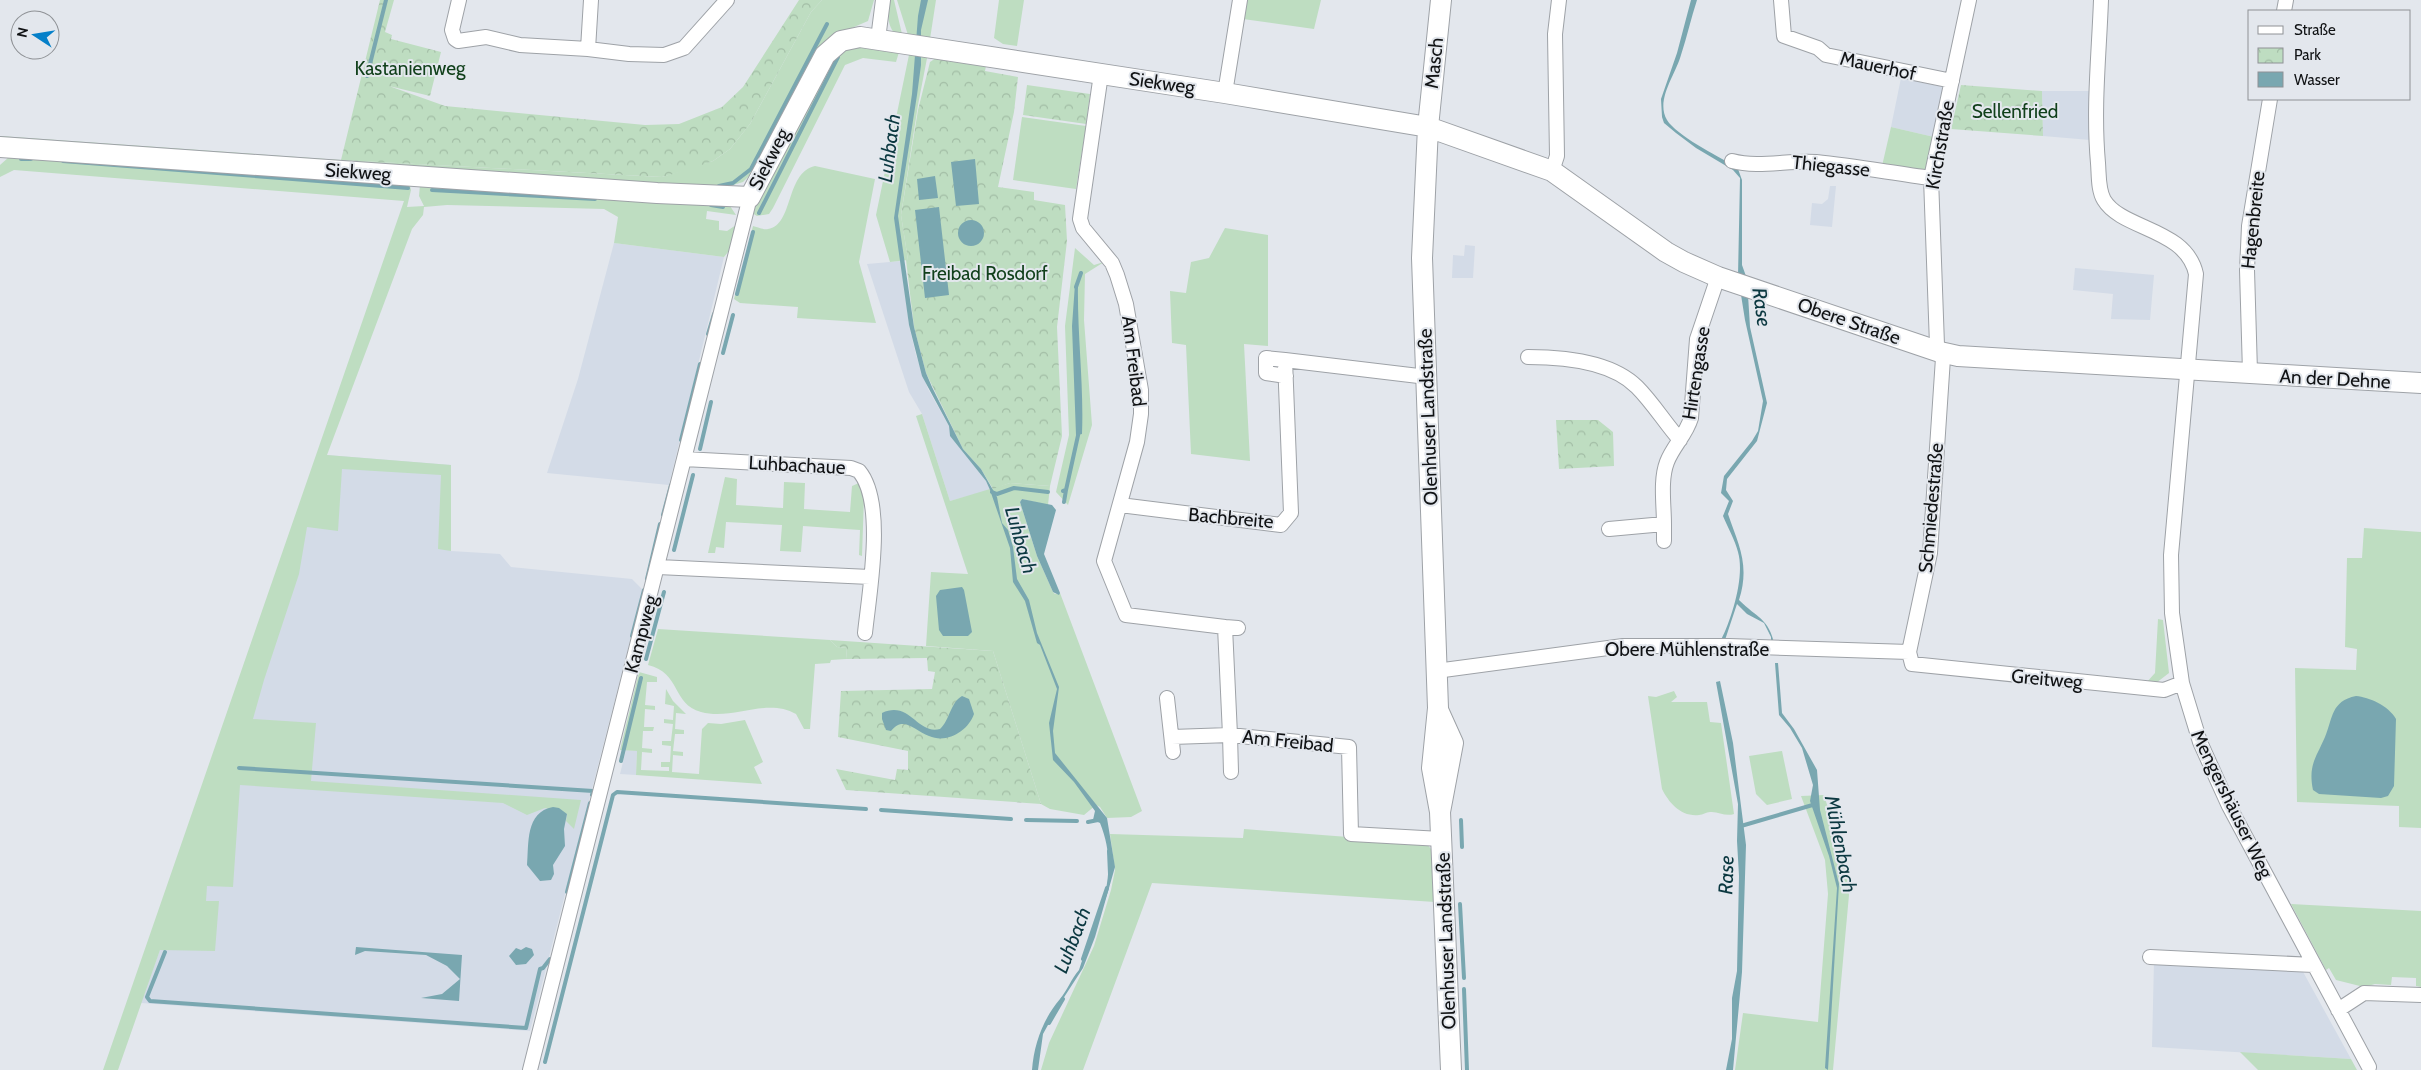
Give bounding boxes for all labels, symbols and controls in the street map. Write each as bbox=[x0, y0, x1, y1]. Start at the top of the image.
north arrow bbox=[10, 10, 60, 60]
legend bbox=[2248, 10, 2411, 100]
text: Straße bbox=[2294, 21, 2336, 39]
text: N bbox=[12, 26, 32, 39]
street label: Masch bbox=[1420, 36, 1448, 90]
text: Park bbox=[2294, 46, 2321, 64]
street label: Mauerhof bbox=[1838, 47, 1919, 85]
park label: Kastanienweg bbox=[355, 57, 466, 80]
street label: Siekweg bbox=[1128, 67, 1197, 99]
text: Wasser bbox=[2294, 71, 2340, 89]
street label: Kirchstraße bbox=[1921, 99, 1959, 191]
park label: Sellenfried bbox=[1972, 100, 2058, 123]
water label: Luhbach bbox=[873, 112, 905, 184]
street label: Siekweg bbox=[744, 124, 794, 194]
street label: Thiegasse bbox=[1791, 150, 1871, 182]
street label: Siekweg bbox=[324, 158, 392, 186]
street label: Hagenbreite bbox=[2236, 170, 2270, 270]
park label: Freibad Rosdorf bbox=[922, 262, 1049, 285]
water label: Rase bbox=[1747, 286, 1777, 328]
street label: Obere Straße bbox=[1795, 293, 1904, 349]
street label: Am Freibad bbox=[1117, 314, 1151, 408]
street label: Hirtengasse bbox=[1677, 325, 1715, 421]
street label: Olenhuser Landstraße bbox=[1413, 328, 1443, 506]
street label: An der Dehne bbox=[2279, 365, 2391, 393]
street label: Schmiedestraße bbox=[1914, 442, 1948, 574]
street label: Luhbachaue bbox=[748, 451, 846, 479]
street label: Bachbreite bbox=[1187, 503, 1275, 533]
water label: Luhbach bbox=[1000, 504, 1042, 576]
street label: Kampweg bbox=[620, 592, 663, 676]
street label: Obere Mühlenstraße bbox=[1605, 638, 1770, 661]
street label: Greitweg bbox=[2010, 664, 2084, 694]
street label: Am Freibad bbox=[1241, 725, 1335, 757]
street label: Mengershäuser Weg bbox=[2186, 726, 2278, 882]
water label: Mühlenbach bbox=[1820, 792, 1862, 895]
street label: Olenhuser Landstraße bbox=[1431, 852, 1461, 1030]
water label: Rase bbox=[1713, 855, 1739, 895]
water label: Luhbach bbox=[1048, 904, 1096, 976]

